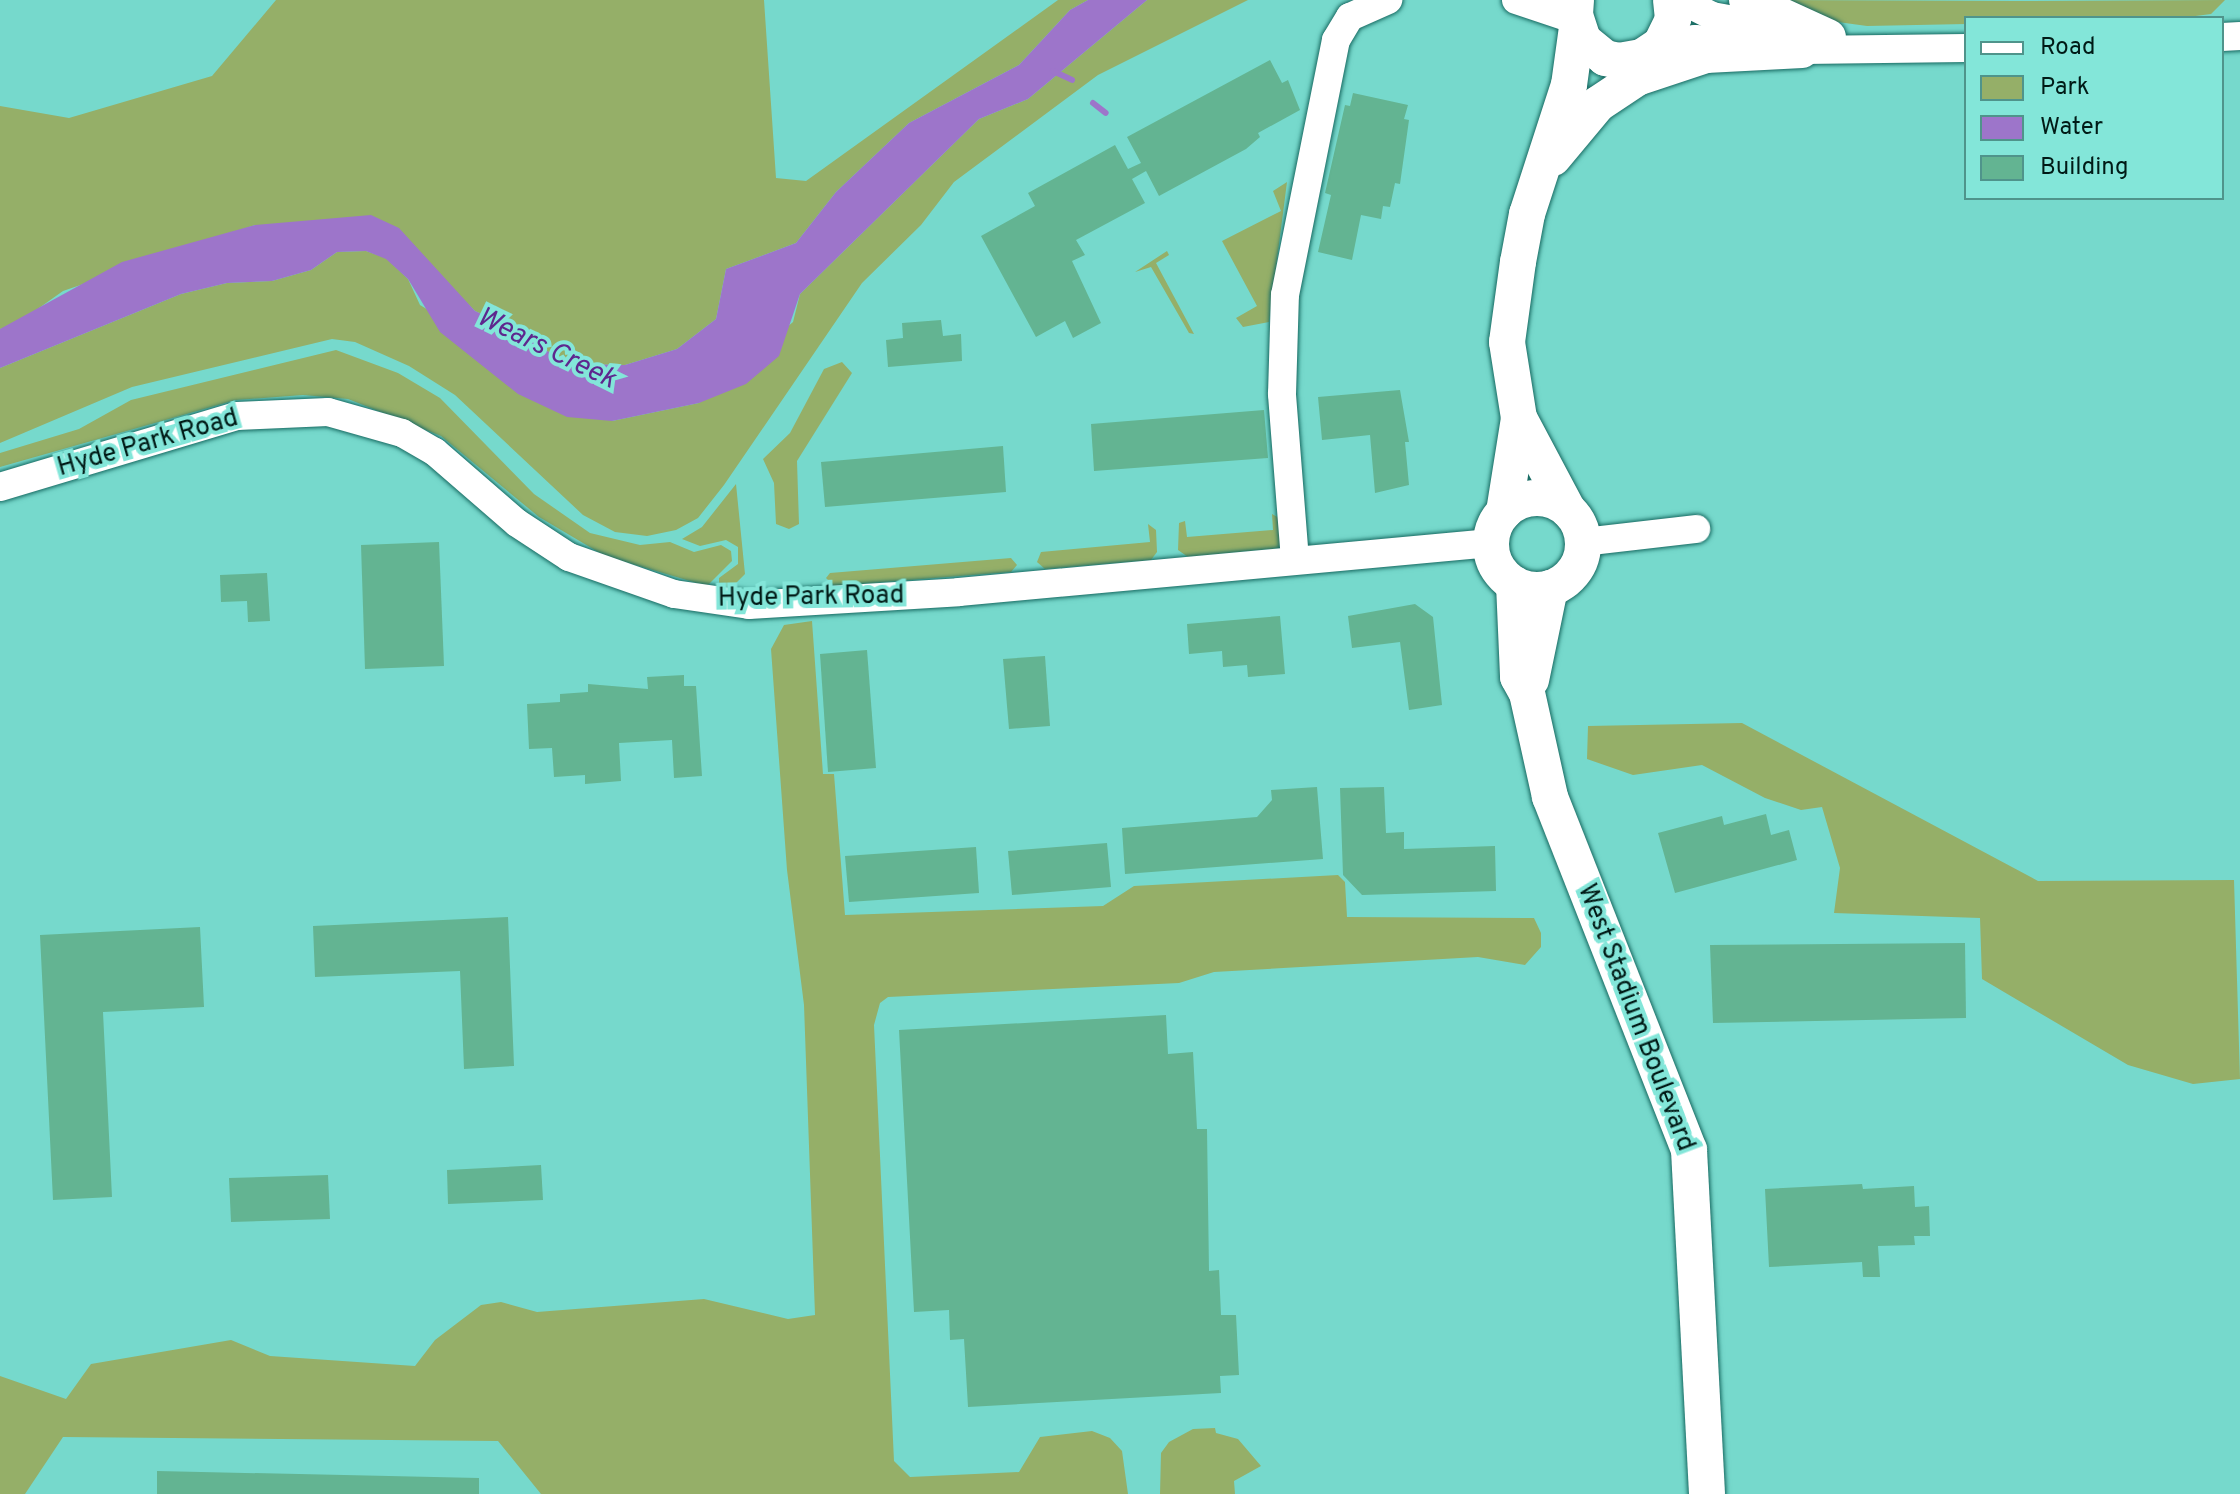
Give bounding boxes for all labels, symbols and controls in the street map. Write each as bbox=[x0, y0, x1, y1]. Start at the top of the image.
legend bbox=[1964, 16, 2224, 200]
text: Road bbox=[2040, 33, 2096, 63]
text: Park bbox=[2040, 73, 2090, 103]
text: Water bbox=[2040, 113, 2103, 143]
text: Building bbox=[2040, 153, 2129, 183]
water label: Wears Creek bbox=[471, 301, 621, 397]
street label: Hyde Park Road bbox=[54, 403, 242, 485]
street label: Hyde Park Road bbox=[717, 581, 905, 615]
street label: West Stadium Boulevard bbox=[1570, 880, 1700, 1156]

